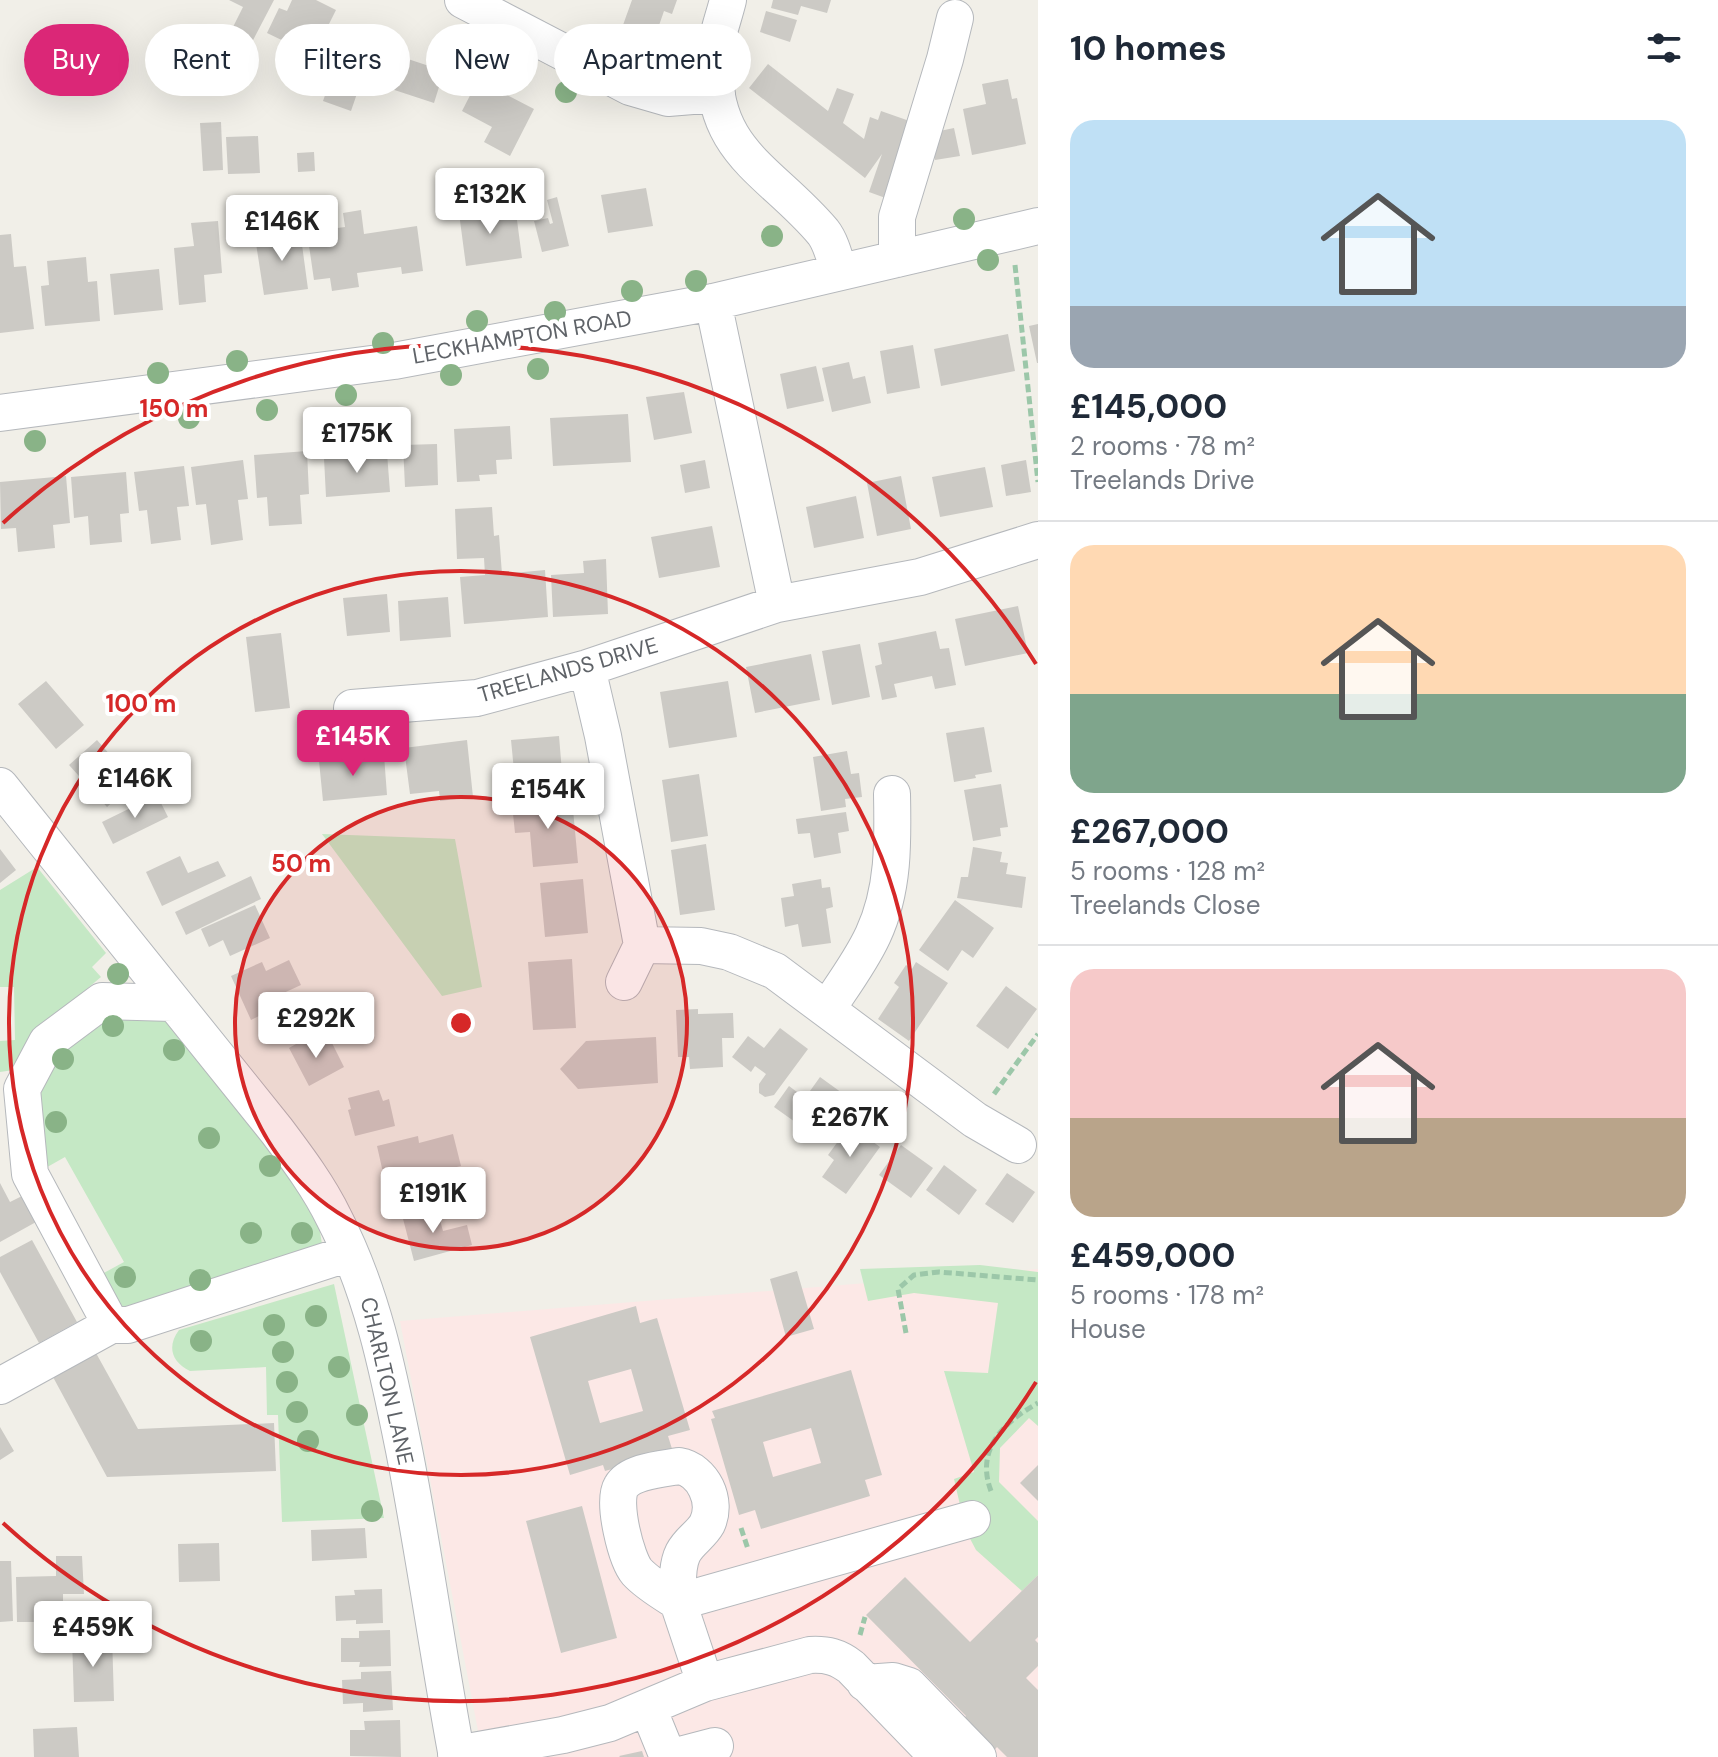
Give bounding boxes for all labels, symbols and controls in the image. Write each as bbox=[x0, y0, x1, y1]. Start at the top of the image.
chip: Buy bbox=[24, 24, 129, 96]
chip: Rent bbox=[145, 24, 259, 96]
chip: Filters bbox=[275, 24, 410, 96]
chip: New bbox=[426, 24, 538, 96]
chip: Apartment bbox=[554, 24, 751, 96]
text: 10 homes bbox=[1070, 26, 1227, 71]
icon: filters bbox=[1642, 26, 1686, 70]
pin: £132K bbox=[434, 168, 546, 236]
icon: home bbox=[1306, 172, 1450, 316]
text: £132K bbox=[453, 177, 527, 211]
pin: £146K bbox=[226, 195, 338, 263]
text: £146K bbox=[244, 204, 320, 238]
street label: LECKHAMPTON ROAD bbox=[410, 303, 634, 371]
text: £145,000 bbox=[1070, 384, 1227, 429]
text: 150 m bbox=[140, 393, 208, 424]
pin: £175K bbox=[301, 407, 413, 475]
text: £175K bbox=[321, 416, 393, 450]
text: 2 rooms · 78 m² bbox=[1070, 429, 1255, 463]
text: Treelands Drive bbox=[1070, 463, 1254, 497]
icon: home bbox=[1306, 597, 1450, 741]
street label: TREELANDS DRIVE bbox=[475, 630, 661, 710]
text: 100 m bbox=[106, 688, 176, 719]
pin: £145K bbox=[297, 710, 409, 778]
text: £145K bbox=[315, 719, 391, 753]
pin: £146K bbox=[79, 752, 191, 820]
text: £146K bbox=[97, 761, 173, 795]
pin: £154K bbox=[492, 763, 604, 831]
text: £154K bbox=[510, 772, 586, 806]
text: £267,000 bbox=[1070, 809, 1229, 854]
text: 50 m bbox=[271, 848, 331, 879]
text: 5 rooms · 128 m² bbox=[1070, 854, 1265, 888]
text: Treelands Close bbox=[1070, 888, 1261, 922]
pin: £292K bbox=[260, 992, 372, 1060]
text: £292K bbox=[276, 1001, 356, 1035]
centre of rings bbox=[447, 1009, 475, 1037]
icon: home bbox=[1306, 1021, 1450, 1165]
pin: £267K bbox=[794, 1091, 906, 1159]
text: £267K bbox=[811, 1100, 889, 1134]
pin: £191K bbox=[377, 1167, 489, 1235]
text: £191K bbox=[399, 1176, 467, 1210]
text: £459,000 bbox=[1070, 1233, 1236, 1278]
text: 5 rooms · 178 m² bbox=[1070, 1278, 1264, 1312]
street label: CHARLTON LANE bbox=[354, 1294, 420, 1468]
text: House bbox=[1070, 1312, 1146, 1346]
pin: £459K bbox=[37, 1601, 149, 1669]
text: £459K bbox=[52, 1610, 134, 1644]

